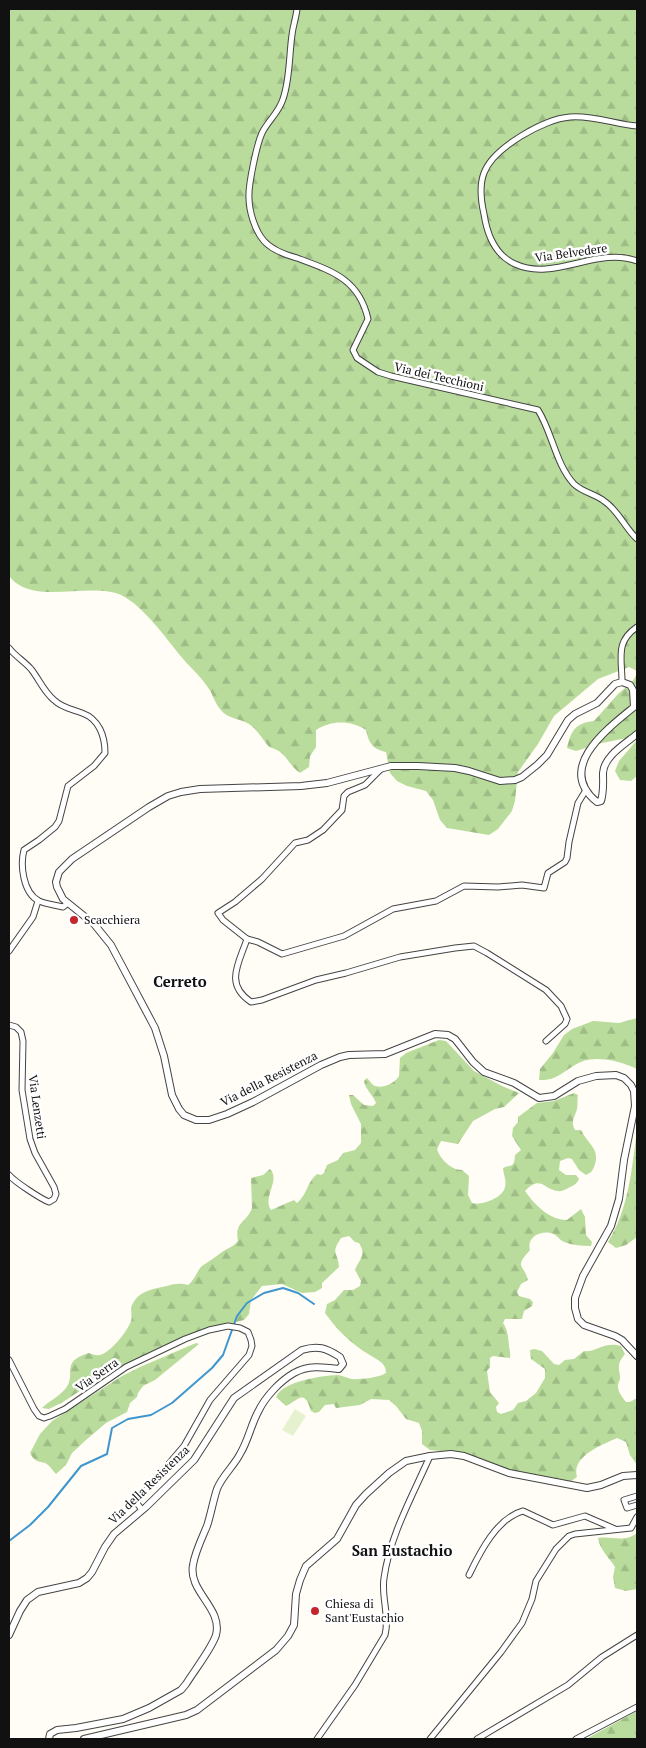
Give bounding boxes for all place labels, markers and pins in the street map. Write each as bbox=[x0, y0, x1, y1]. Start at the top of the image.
place label: Scacchiera bbox=[84, 912, 140, 927]
marker: Scacchiera bbox=[68, 914, 80, 926]
place label: Chiesa di Sant'Eustachio bbox=[325, 1596, 404, 1625]
marker: Chiesa di Sant'Eustachio bbox=[309, 1605, 321, 1617]

